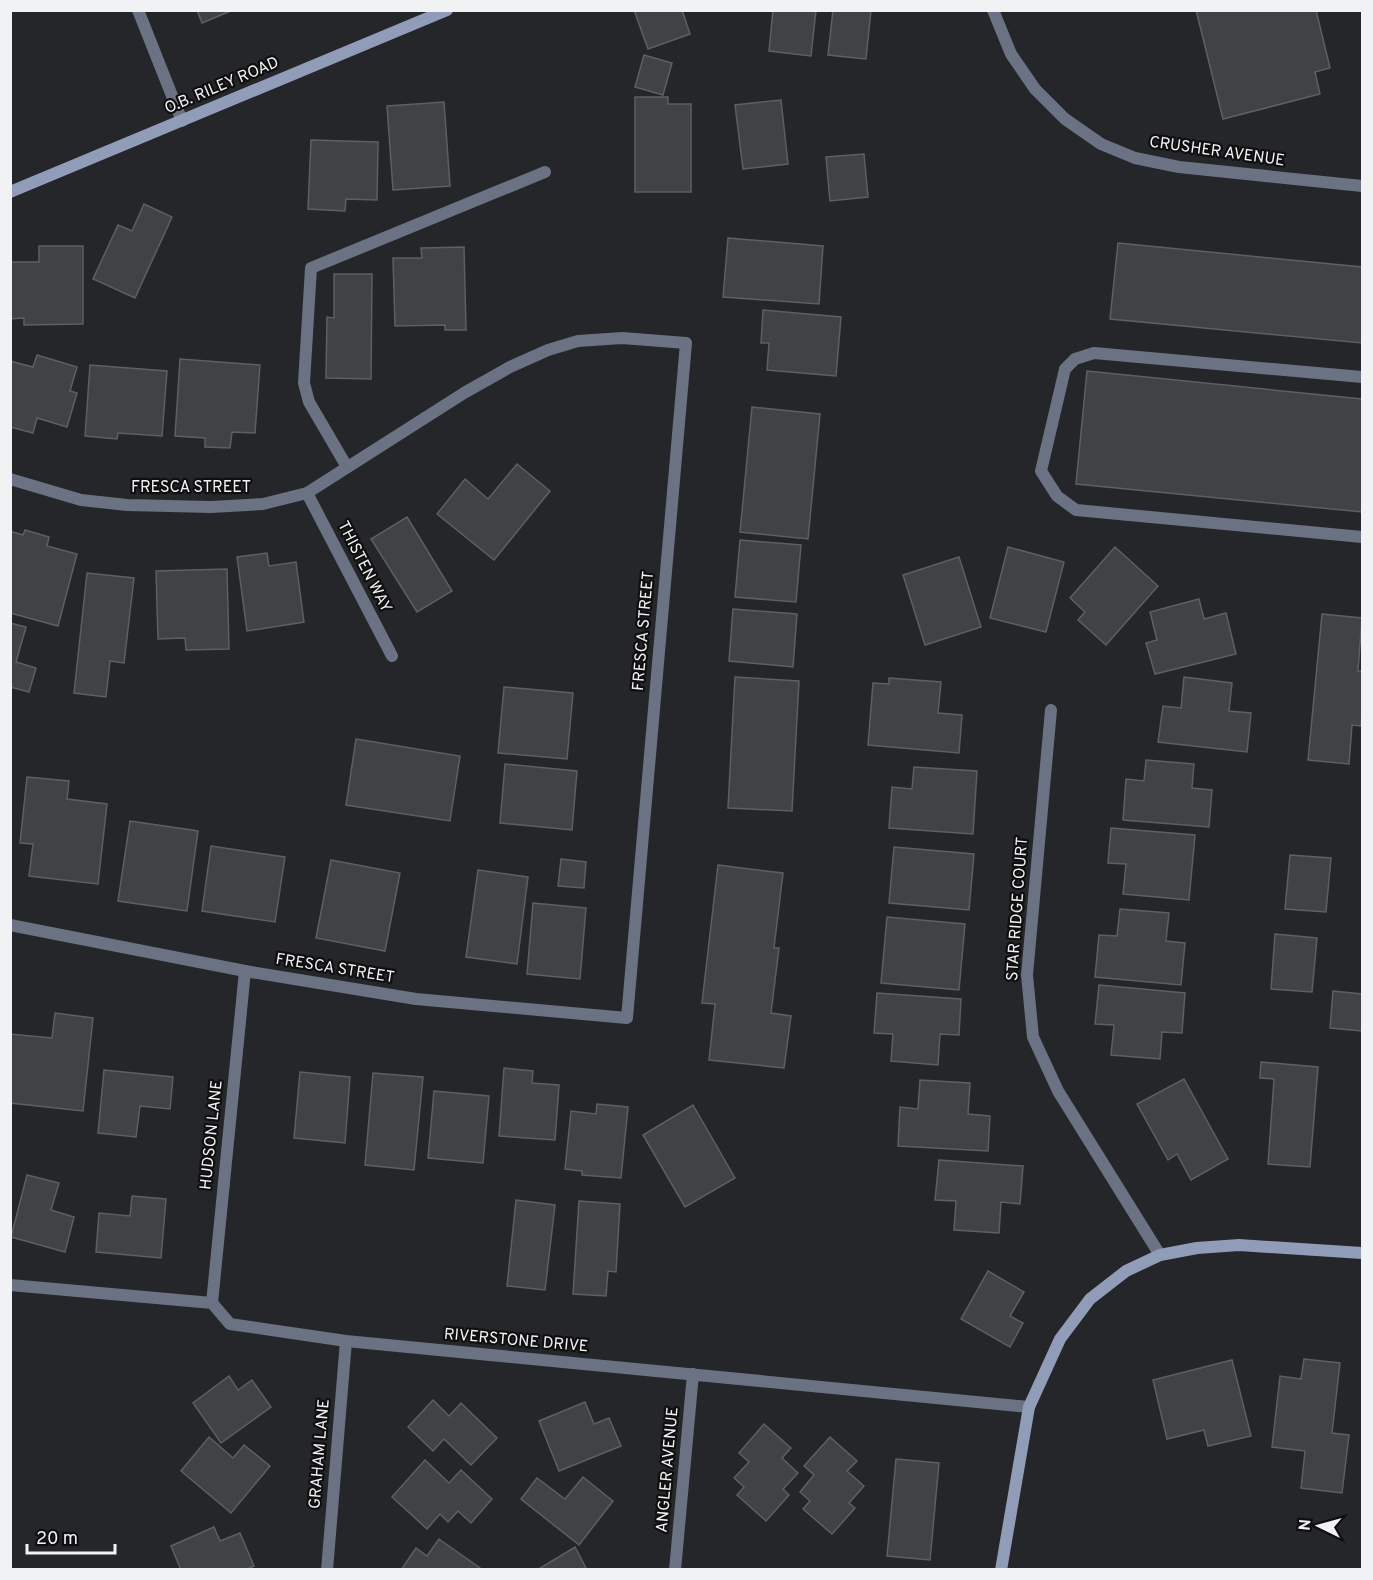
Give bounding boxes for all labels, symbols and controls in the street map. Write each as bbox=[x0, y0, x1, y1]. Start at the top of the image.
street label: O.B. RILEY ROAD bbox=[162, 53, 282, 119]
street label: CRUSHER AVENUE bbox=[1148, 133, 1286, 171]
street label: FRESCA STREET bbox=[131, 478, 251, 498]
street label: THISTEN WAY bbox=[332, 518, 396, 616]
street label: FRESCA STREET bbox=[629, 570, 659, 692]
street label: STAR RIDGE COURT bbox=[1003, 836, 1033, 982]
street label: FRESCA STREET bbox=[274, 950, 396, 988]
street label: HUDSON LANE bbox=[196, 1079, 228, 1191]
street label: RIVERSTONE DRIVE bbox=[443, 1325, 589, 1357]
street label: GRAHAM LANE bbox=[305, 1398, 335, 1510]
street label: ANGLER AVENUE bbox=[653, 1406, 683, 1534]
north arrow bbox=[1289, 1496, 1349, 1556]
scale bar bbox=[27, 1517, 116, 1555]
text: N bbox=[1296, 1518, 1317, 1531]
text: 20 m bbox=[36, 1528, 78, 1551]

